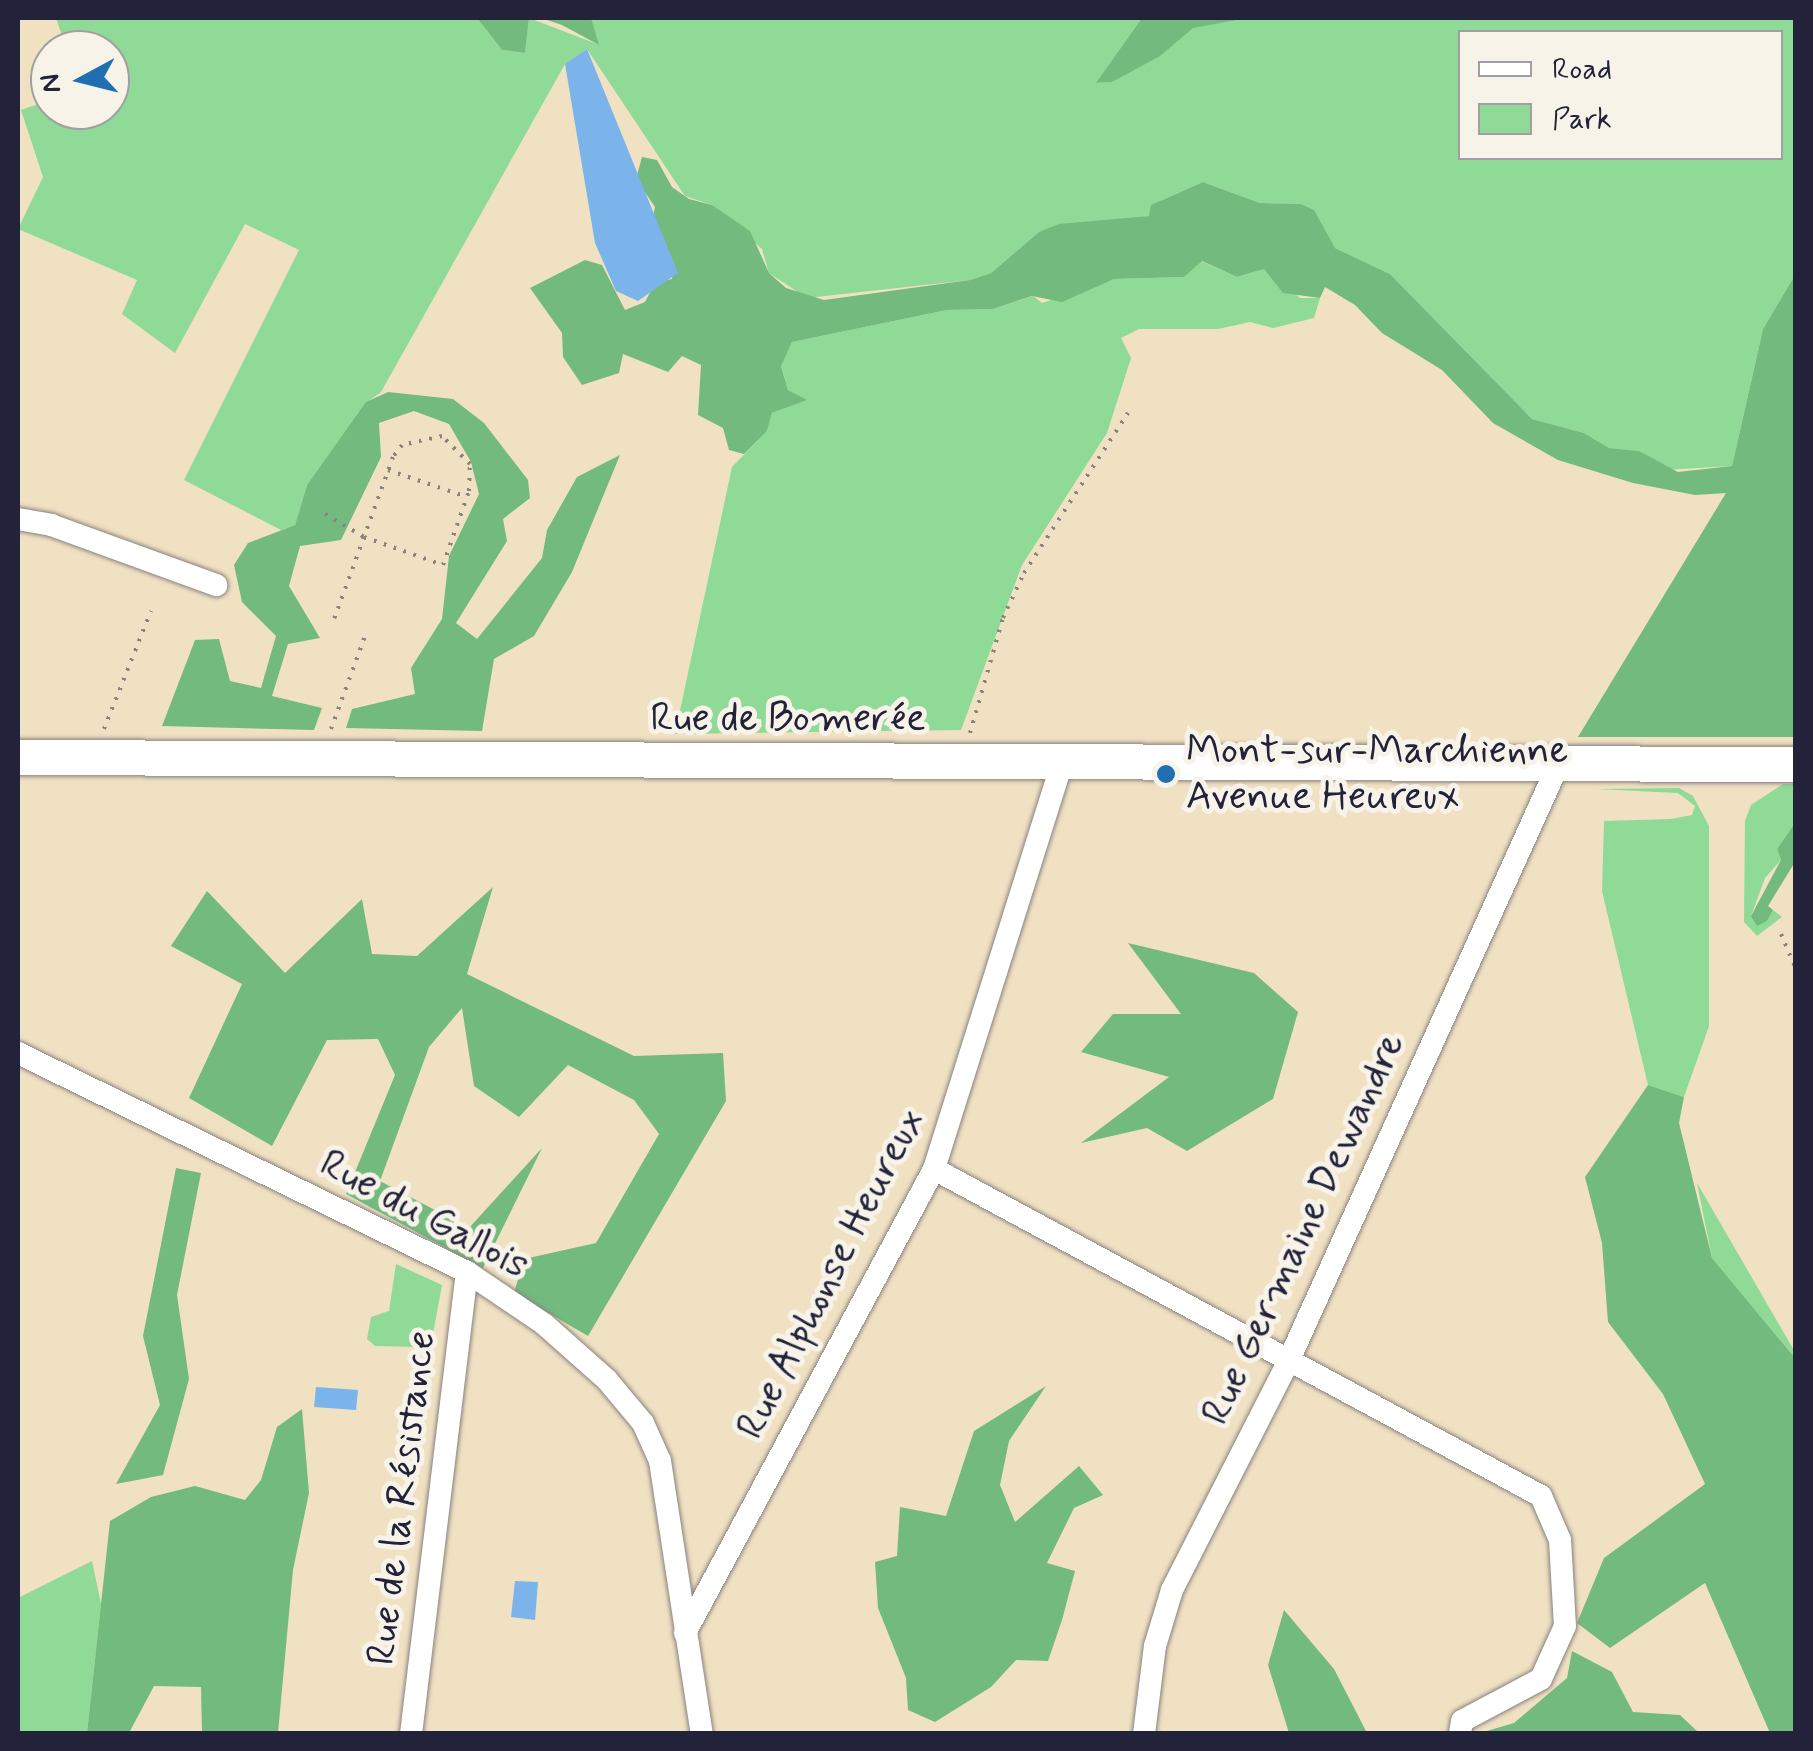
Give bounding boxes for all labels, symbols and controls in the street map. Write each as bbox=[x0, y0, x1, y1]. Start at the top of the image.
north arrow bbox=[30, 30, 130, 130]
legend bbox=[1458, 30, 1783, 160]
text: Road bbox=[1552, 50, 1612, 89]
text: N bbox=[32, 72, 71, 95]
text: Park bbox=[1552, 100, 1612, 139]
street label: Rue de Bomerée bbox=[651, 695, 925, 743]
place label: Mont-sur-Marchienne Avenue Heureux bbox=[1186, 727, 1568, 821]
marker: Mont-sur-Marchienne Avenue Heureux bbox=[1155, 763, 1177, 785]
street label: Rue Germaine Dewandre bbox=[1192, 1025, 1416, 1433]
street label: Rue Alphonse Heureux bbox=[728, 1103, 934, 1445]
street label: Rue du Gallois bbox=[314, 1141, 534, 1289]
street label: Rue de la Résistance bbox=[358, 1330, 446, 1666]

